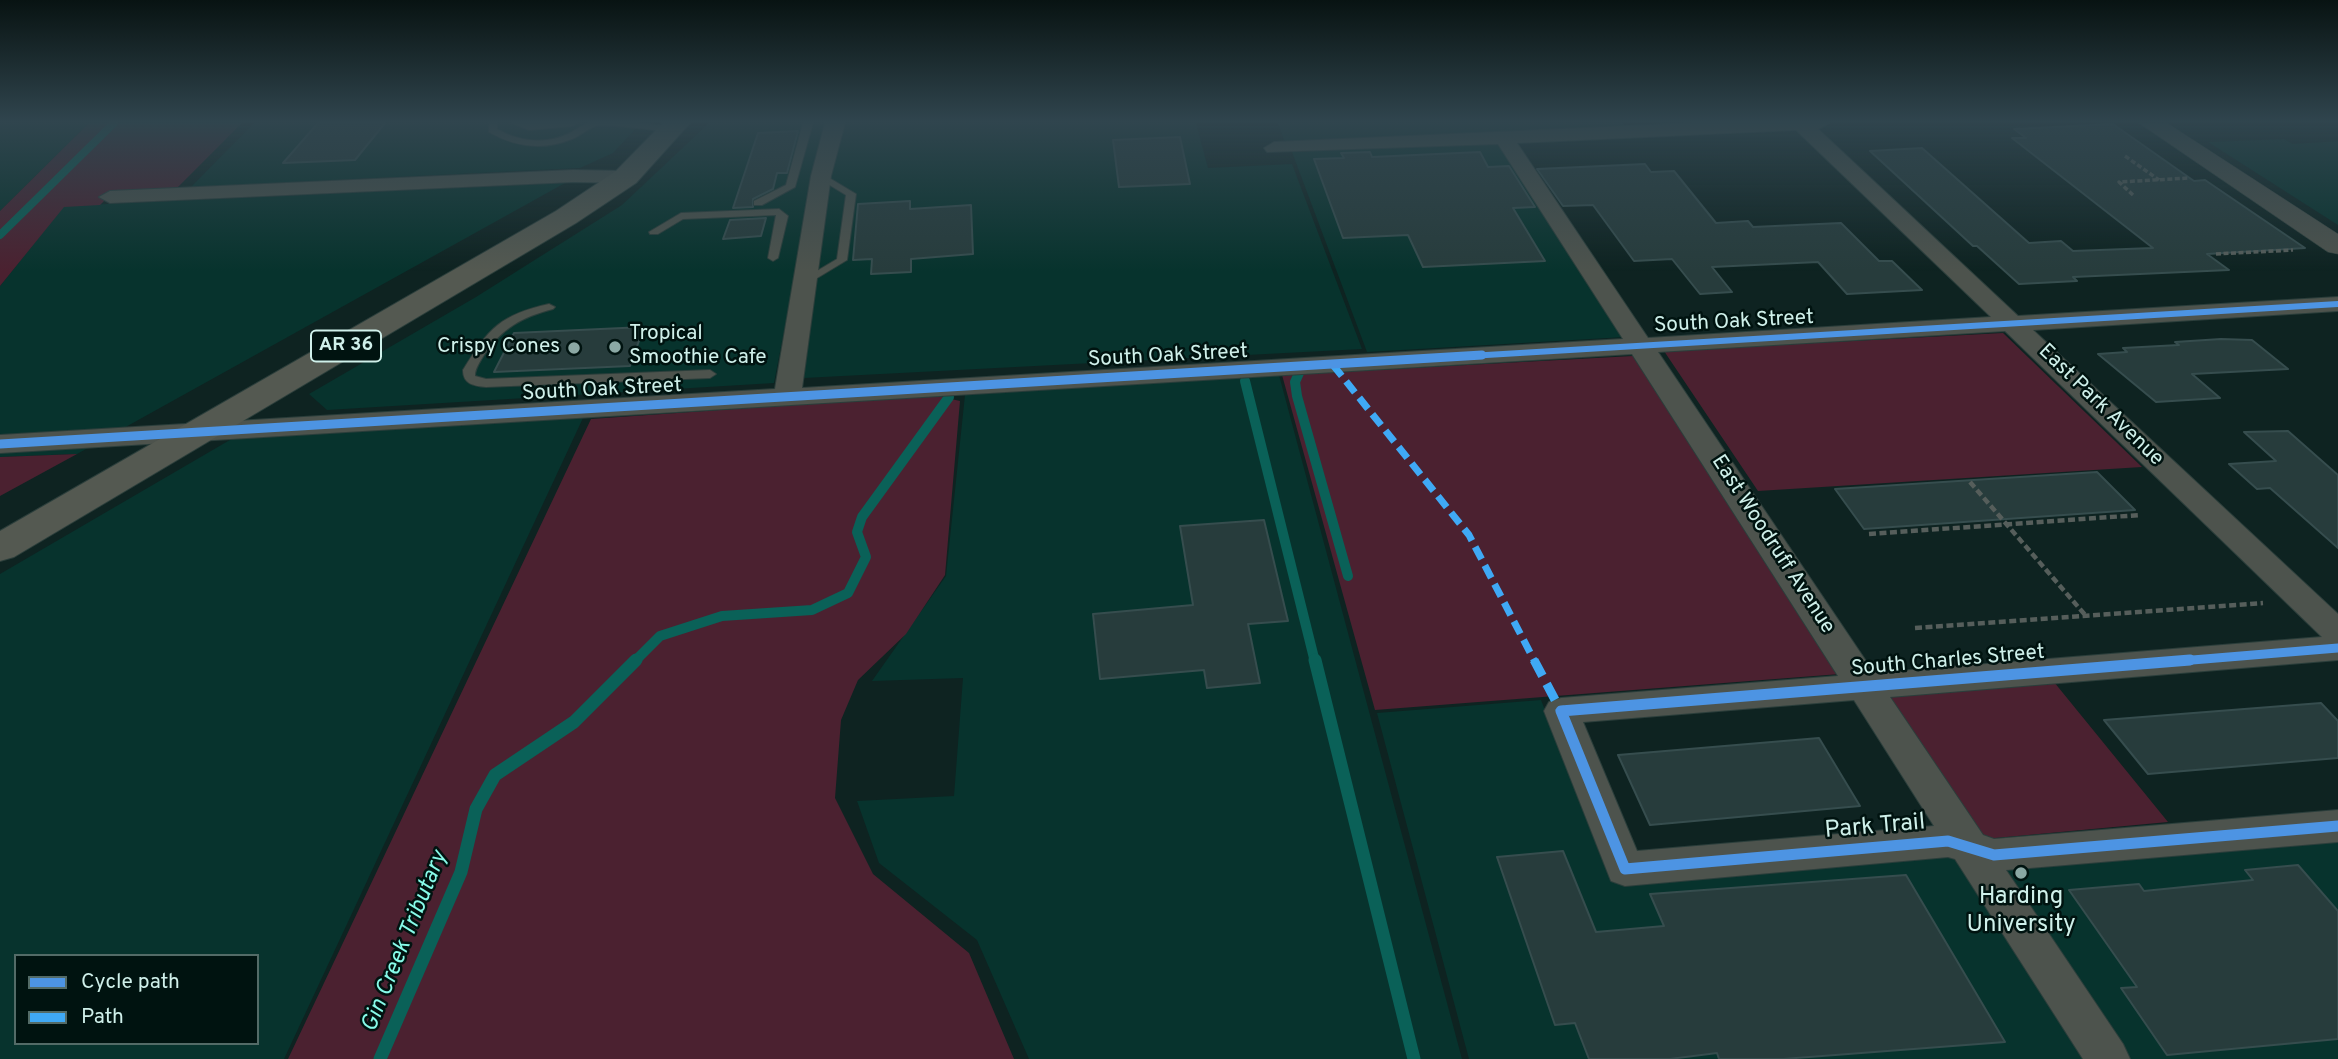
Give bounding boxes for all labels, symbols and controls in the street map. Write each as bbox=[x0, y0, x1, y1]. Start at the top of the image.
street label: South Oak Street bbox=[1653, 306, 1815, 340]
place label: Tropical Smoothie Cafe bbox=[629, 322, 767, 372]
road number: AR 36 bbox=[311, 330, 381, 362]
place label: Crispy Cones bbox=[437, 335, 560, 361]
marker: Tropical Smoothie Cafe bbox=[607, 339, 623, 355]
marker: Crispy Cones bbox=[566, 340, 582, 356]
street label: South Oak Street bbox=[1087, 340, 1249, 374]
street label: East Park Avenue bbox=[2032, 340, 2168, 472]
street label: South Oak Street bbox=[521, 374, 683, 408]
street label: East Woodruff Avenue bbox=[1705, 451, 1839, 639]
street label: South Charles Street bbox=[1850, 641, 2046, 683]
street label: Park Trail bbox=[1823, 809, 1927, 847]
water label: Gin Creek Tributary bbox=[357, 847, 455, 1037]
marker: Harding University bbox=[2013, 865, 2029, 881]
place label: Harding University bbox=[1966, 884, 2076, 940]
legend bbox=[14, 954, 259, 1045]
text: Cycle path bbox=[81, 969, 180, 996]
text: Path bbox=[81, 1004, 124, 1031]

